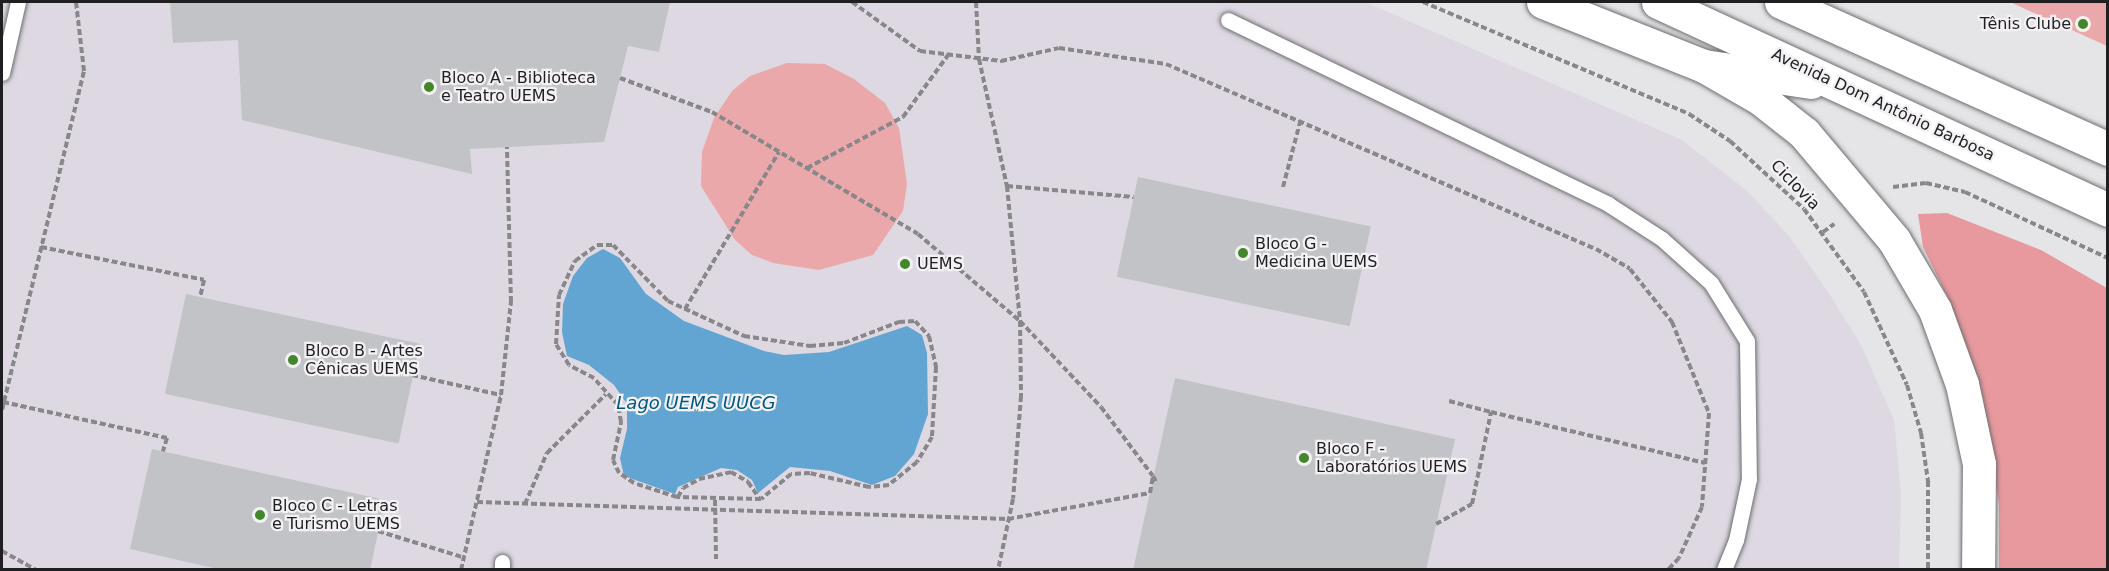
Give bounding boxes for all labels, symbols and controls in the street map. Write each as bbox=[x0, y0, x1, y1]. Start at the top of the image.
place label: Tênis Clube bbox=[1980, 14, 2071, 34]
marker: Tênis Clube bbox=[2076, 17, 2090, 31]
street label: Avenida Dom Antônio Barbosa bbox=[1768, 45, 1998, 165]
place label: Bloco A - Biblioteca e Teatro UEMS bbox=[441, 68, 596, 106]
marker: Bloco A - Biblioteca e Teatro UEMS bbox=[422, 80, 436, 94]
street label: Ciclovia bbox=[1766, 156, 1824, 214]
place label: Bloco G - Medicina UEMS bbox=[1255, 234, 1377, 272]
marker: Bloco G - Medicina UEMS bbox=[1236, 246, 1250, 260]
place label: UEMS bbox=[917, 254, 963, 274]
marker: UEMS bbox=[898, 257, 912, 271]
place label: Bloco B - Artes Cênicas UEMS bbox=[305, 341, 423, 379]
marker: Bloco B - Artes Cênicas UEMS bbox=[286, 353, 300, 367]
water label: Lago UEMS UUCG bbox=[616, 392, 776, 414]
place label: Bloco F - Laboratórios UEMS bbox=[1316, 439, 1467, 477]
marker: Bloco F - Laboratórios UEMS bbox=[1297, 451, 1311, 465]
place label: Bloco C - Letras e Turismo UEMS bbox=[272, 496, 400, 534]
marker: Bloco C - Letras e Turismo UEMS bbox=[253, 508, 267, 522]

